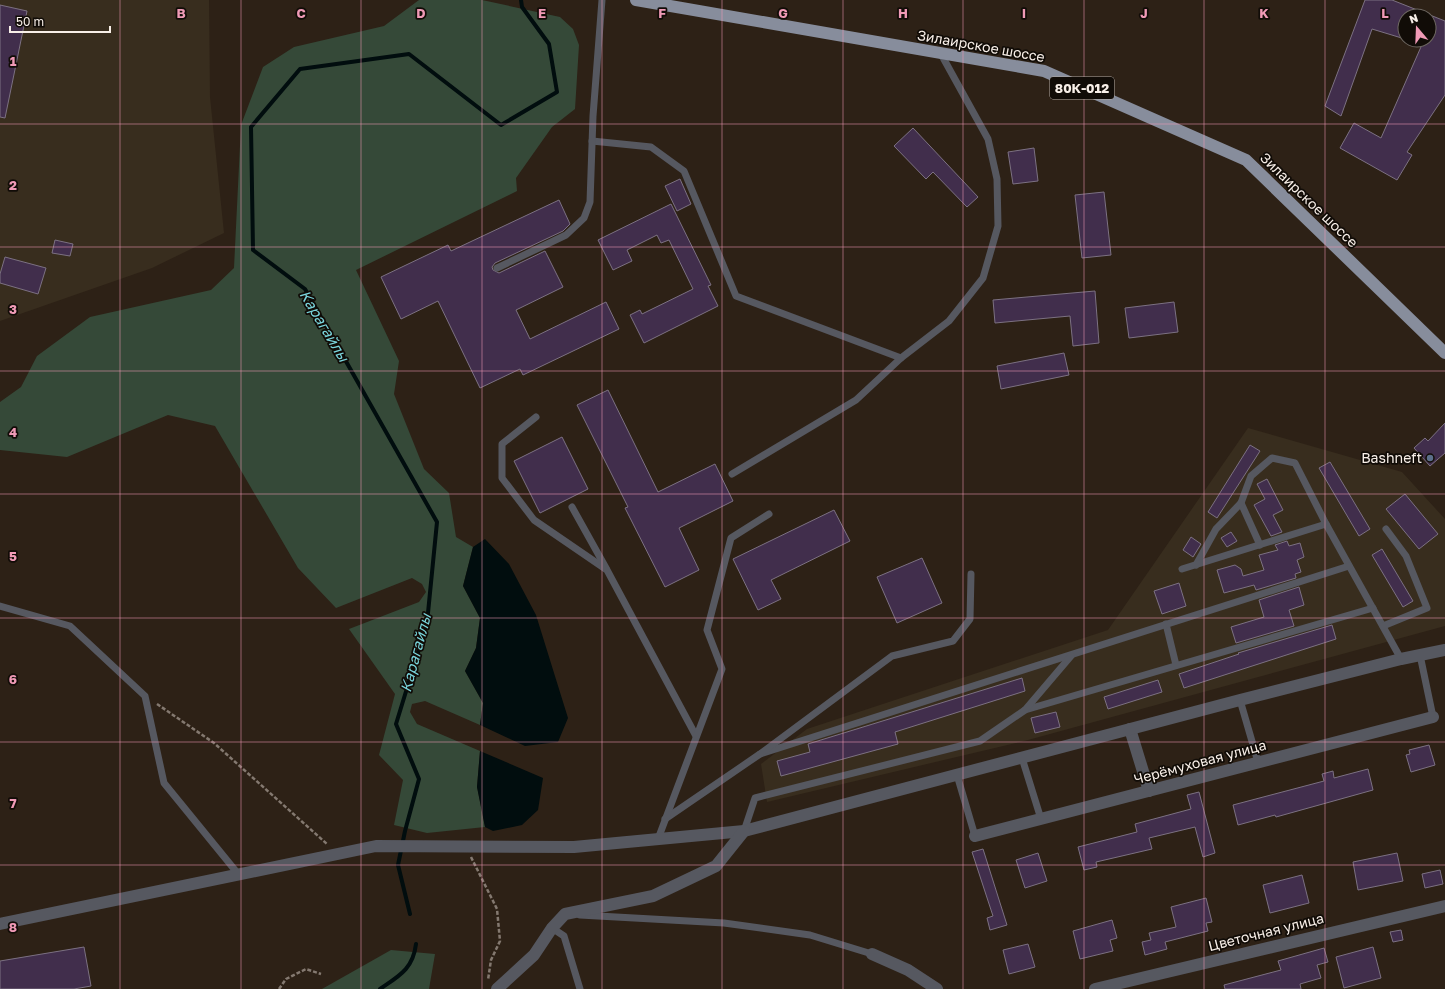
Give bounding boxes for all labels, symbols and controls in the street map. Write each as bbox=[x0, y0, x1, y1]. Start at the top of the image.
text: B bbox=[176, 5, 186, 21]
text: C bbox=[296, 5, 306, 21]
text: D bbox=[416, 5, 426, 21]
text: E bbox=[538, 5, 546, 21]
text: F bbox=[658, 5, 666, 21]
text: G bbox=[778, 5, 788, 21]
text: H bbox=[898, 5, 908, 21]
text: I bbox=[1022, 5, 1026, 21]
text: J bbox=[1140, 5, 1148, 21]
text: K bbox=[1259, 5, 1269, 21]
text: L bbox=[1381, 5, 1389, 21]
scale bar bbox=[10, 8, 110, 34]
north arrow bbox=[1397, 8, 1437, 48]
text: N bbox=[1408, 11, 1420, 26]
text: 50 m bbox=[16, 14, 44, 29]
street label: Зилаирское шоссе bbox=[916, 26, 1046, 65]
text: 1 bbox=[10, 53, 17, 69]
road number: 80К-012 bbox=[1050, 77, 1114, 99]
street label: Зилаирское шоссе bbox=[1257, 149, 1362, 251]
text: 2 bbox=[9, 177, 17, 193]
water label: Карагайлы bbox=[296, 286, 354, 366]
text: 3 bbox=[9, 301, 17, 317]
text: 4 bbox=[9, 424, 17, 440]
place label: Bashneft bbox=[1361, 449, 1422, 466]
marker: Bashneft bbox=[1425, 453, 1435, 463]
text: 5 bbox=[9, 548, 17, 564]
water label: Карагайлы bbox=[396, 611, 434, 694]
text: 6 bbox=[9, 671, 17, 687]
street label: Черёмуховая улица bbox=[1132, 736, 1268, 787]
text: 7 bbox=[9, 795, 17, 811]
street label: Цветочная улица bbox=[1206, 909, 1325, 954]
text: 8 bbox=[9, 919, 17, 935]

